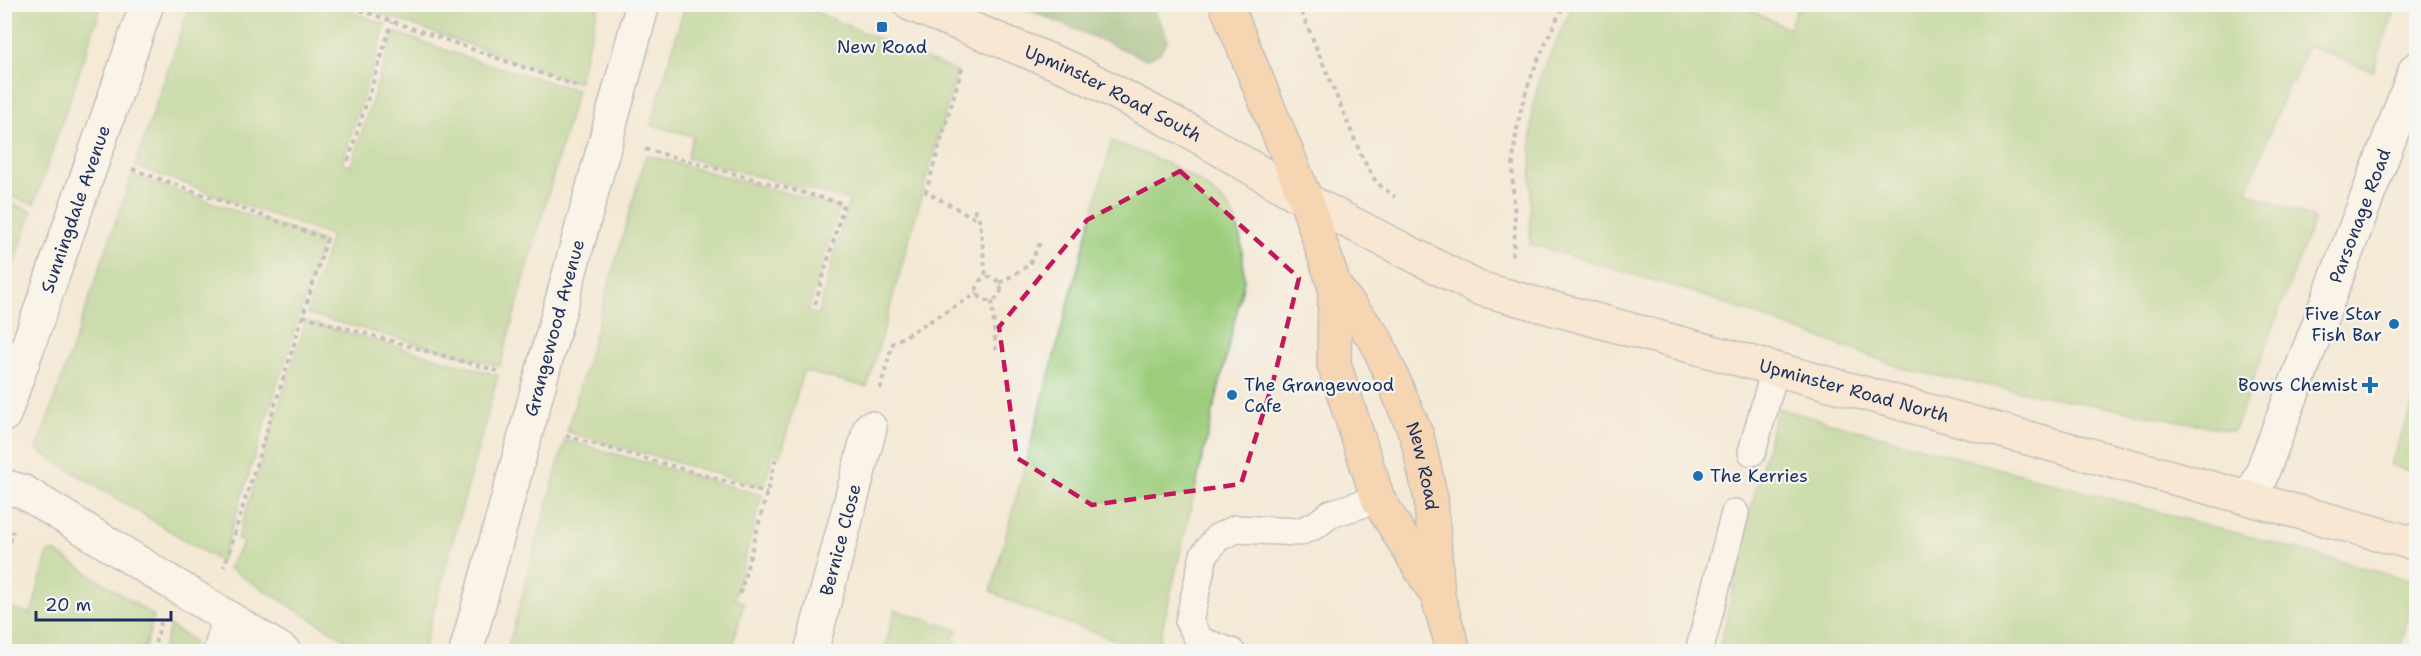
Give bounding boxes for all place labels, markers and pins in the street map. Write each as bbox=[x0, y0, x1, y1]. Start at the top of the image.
marker: New Road bbox=[875, 20, 889, 34]
place label: New Road bbox=[837, 35, 927, 59]
place label: Five Star Fish Bar bbox=[2305, 302, 2382, 347]
marker: Five Star Fish Bar bbox=[2387, 317, 2401, 331]
place label: The Grangewood Cafe bbox=[1244, 373, 1394, 418]
place label: Bows Chemist bbox=[2238, 373, 2358, 397]
marker: Bows Chemist bbox=[2363, 378, 2377, 392]
marker: The Grangewood Cafe bbox=[1225, 388, 1239, 402]
place label: The Kerries bbox=[1710, 464, 1808, 488]
marker: The Kerries bbox=[1691, 469, 1705, 483]

